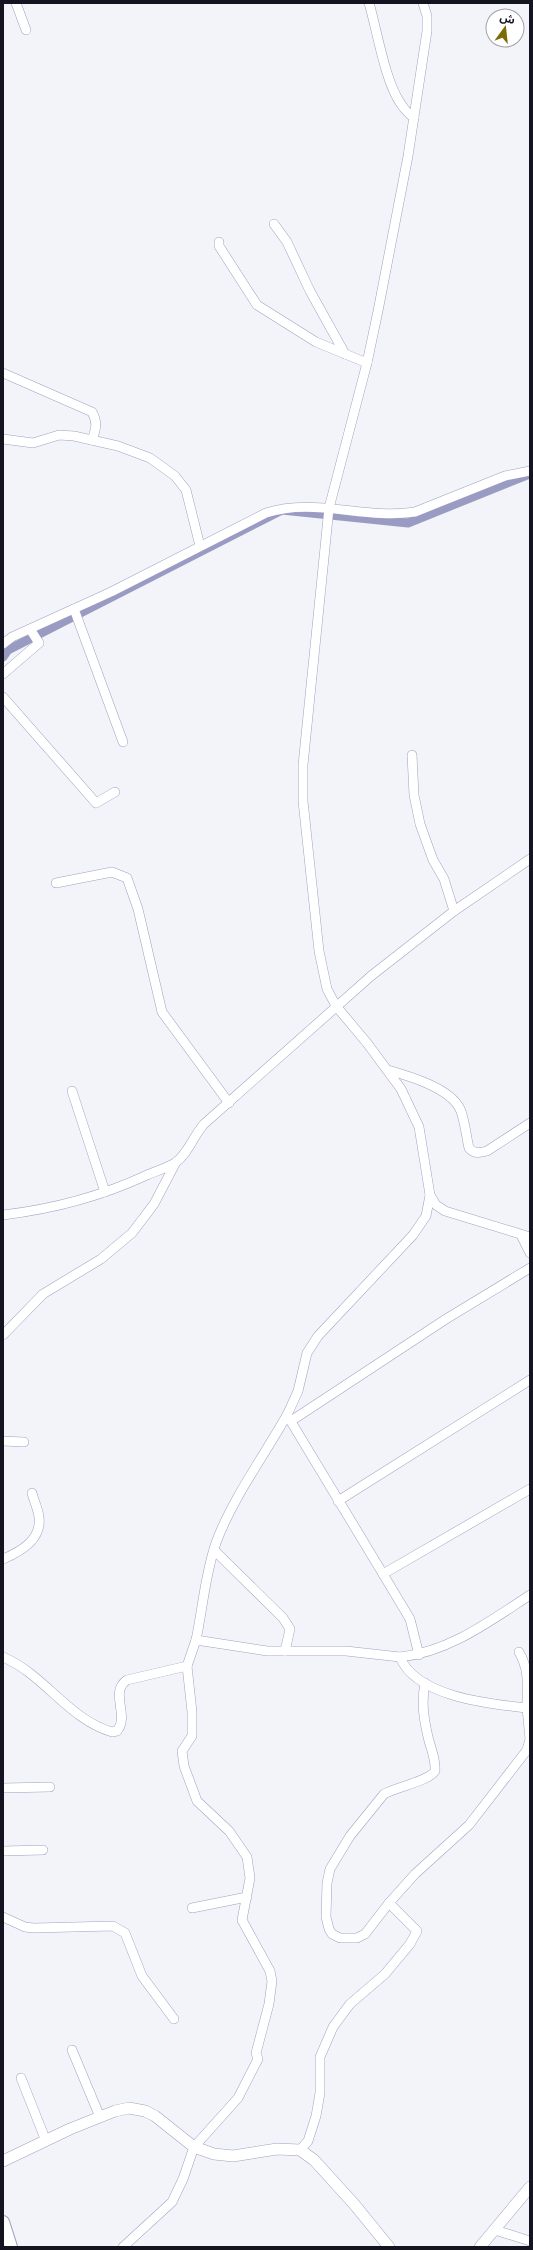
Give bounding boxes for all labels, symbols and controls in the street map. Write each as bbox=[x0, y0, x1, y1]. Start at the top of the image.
north arrow bbox=[485, 8, 525, 48]
text: ش bbox=[498, 11, 516, 27]

